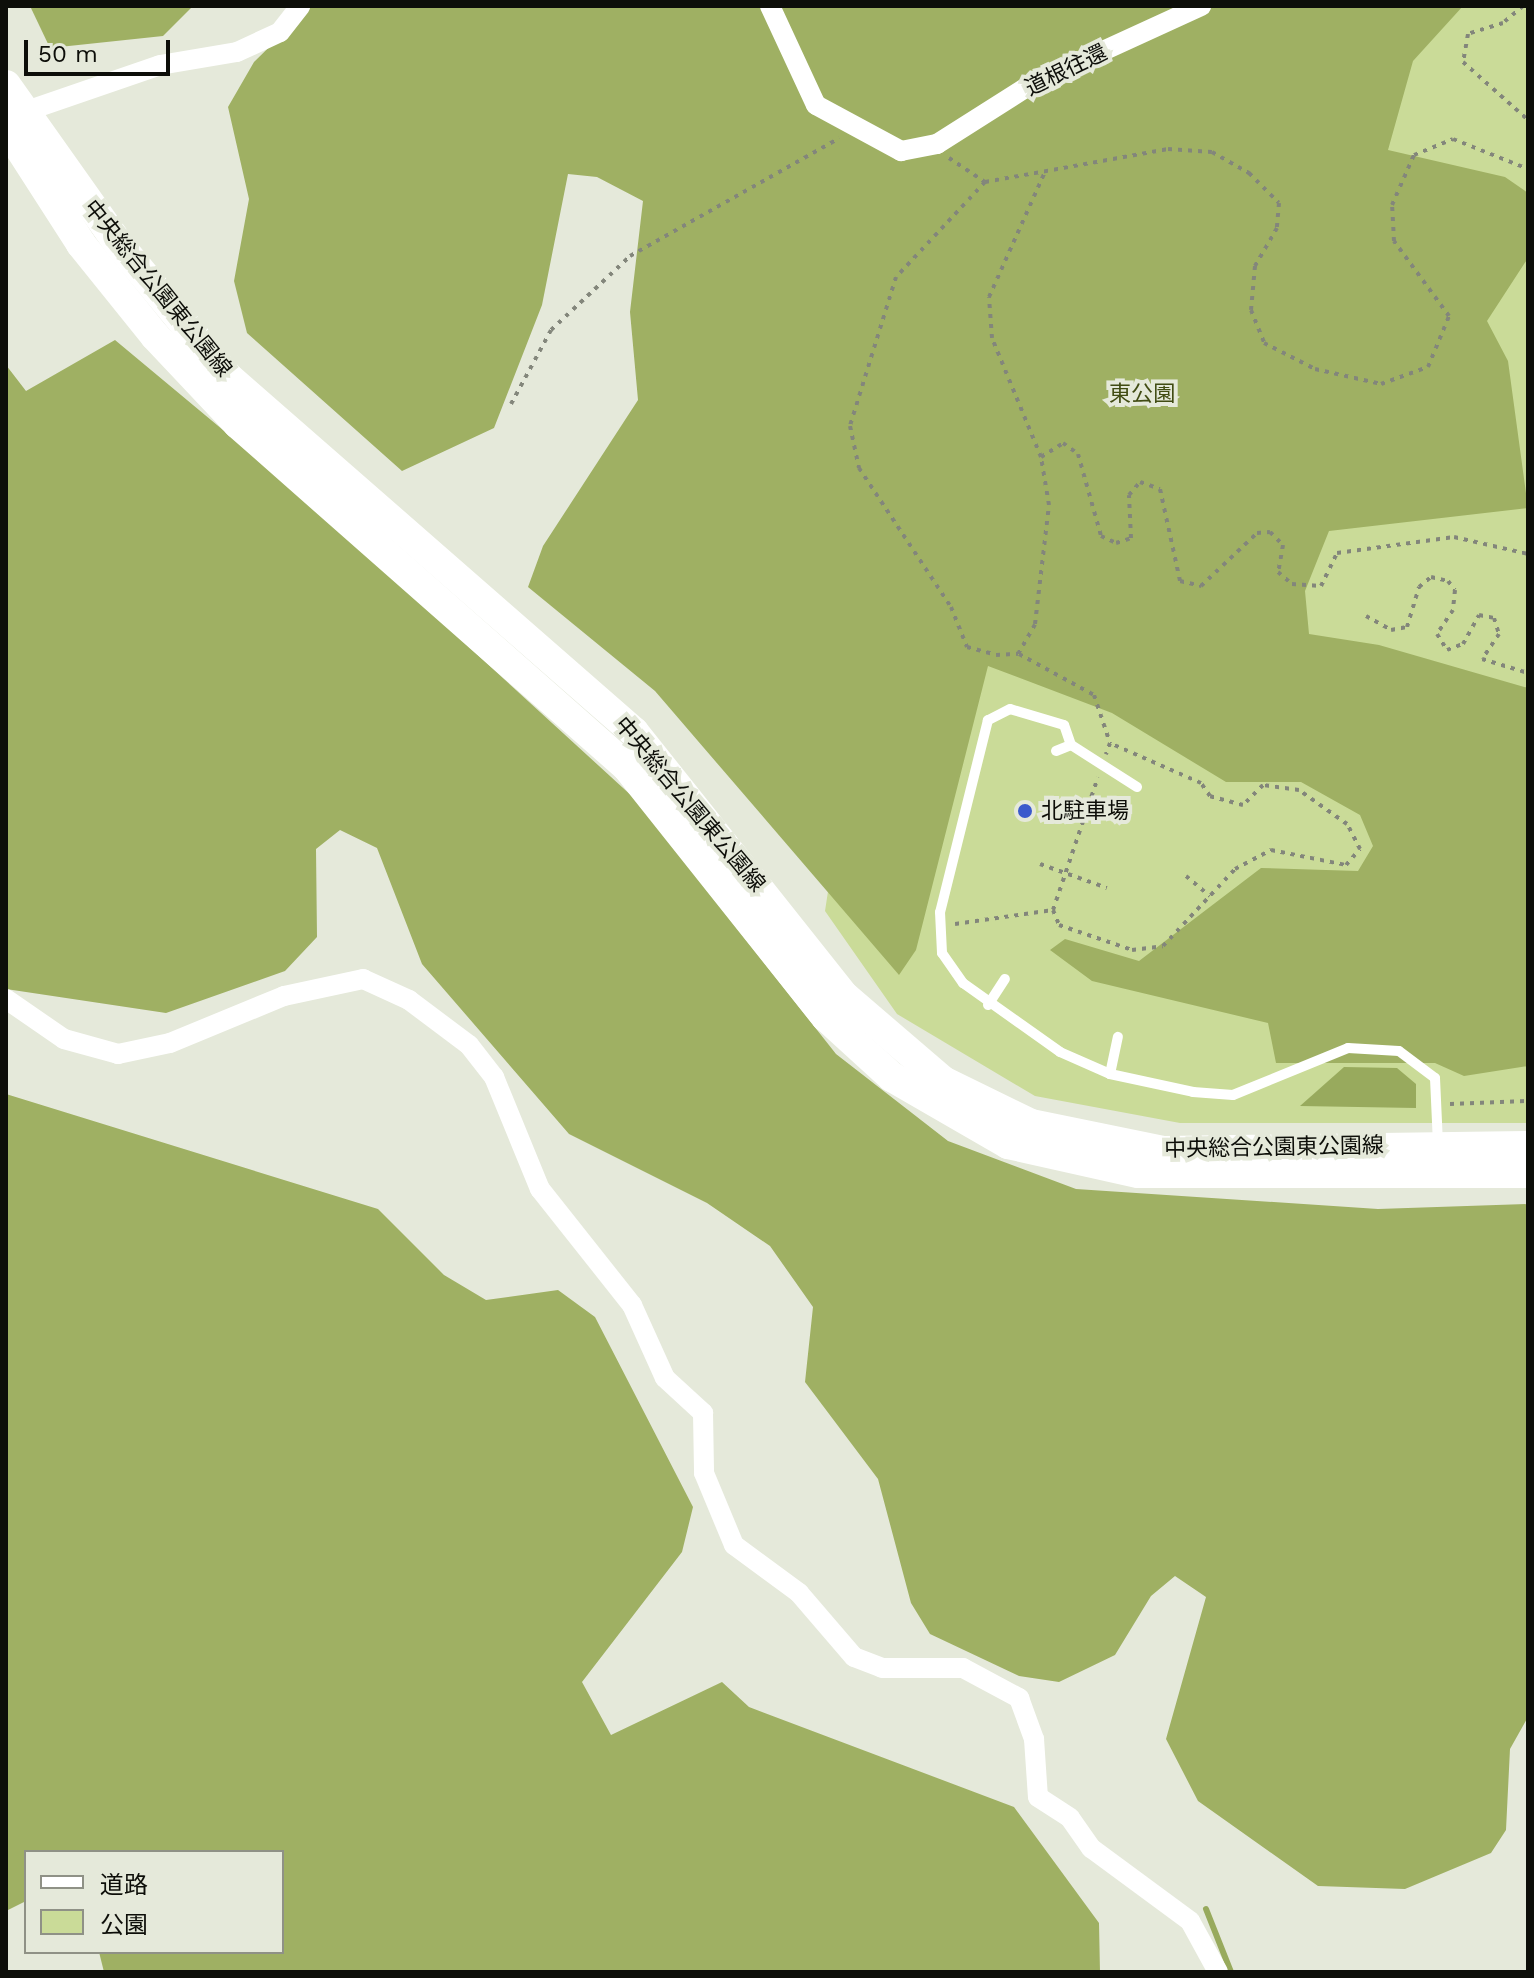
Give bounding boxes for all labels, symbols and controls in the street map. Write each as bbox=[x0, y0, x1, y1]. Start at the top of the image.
scale bar bbox=[28, 24, 174, 74]
street label: 道根往還 bbox=[1021, 39, 1111, 101]
text: 50 m bbox=[38, 40, 98, 68]
street label: 中央総合公園東公園線 bbox=[79, 194, 237, 382]
park label: 東公園 bbox=[1109, 381, 1175, 407]
street label: 中央総合公園東公園線 bbox=[609, 711, 771, 897]
place label: 北駐車場 bbox=[1041, 798, 1129, 824]
marker: 北駐車場 bbox=[1016, 802, 1034, 820]
street label: 中央総合公園東公園線 bbox=[1164, 1132, 1384, 1162]
legend bbox=[24, 1850, 284, 1954]
text: 道路 bbox=[100, 1871, 148, 1899]
text: 公園 bbox=[100, 1911, 148, 1939]

